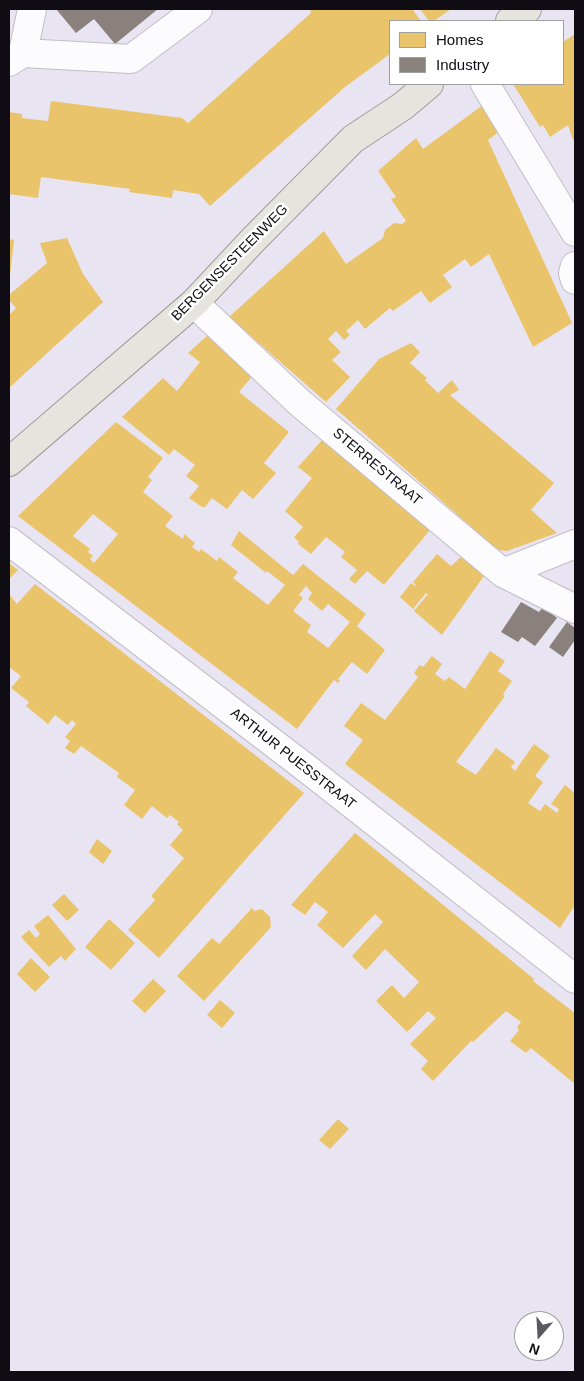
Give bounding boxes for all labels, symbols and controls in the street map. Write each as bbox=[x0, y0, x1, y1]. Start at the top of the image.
legend bbox=[389, 20, 564, 85]
text: Homes bbox=[436, 31, 484, 48]
text: Industry bbox=[436, 56, 489, 73]
street label: BERGENSESTEENWEG bbox=[168, 201, 292, 325]
street label: STERRESTRAAT bbox=[329, 425, 425, 509]
street label: ARTHUR PUESSTRAAT bbox=[227, 705, 359, 813]
north arrow bbox=[514, 1311, 564, 1361]
text: N bbox=[527, 1340, 542, 1358]

